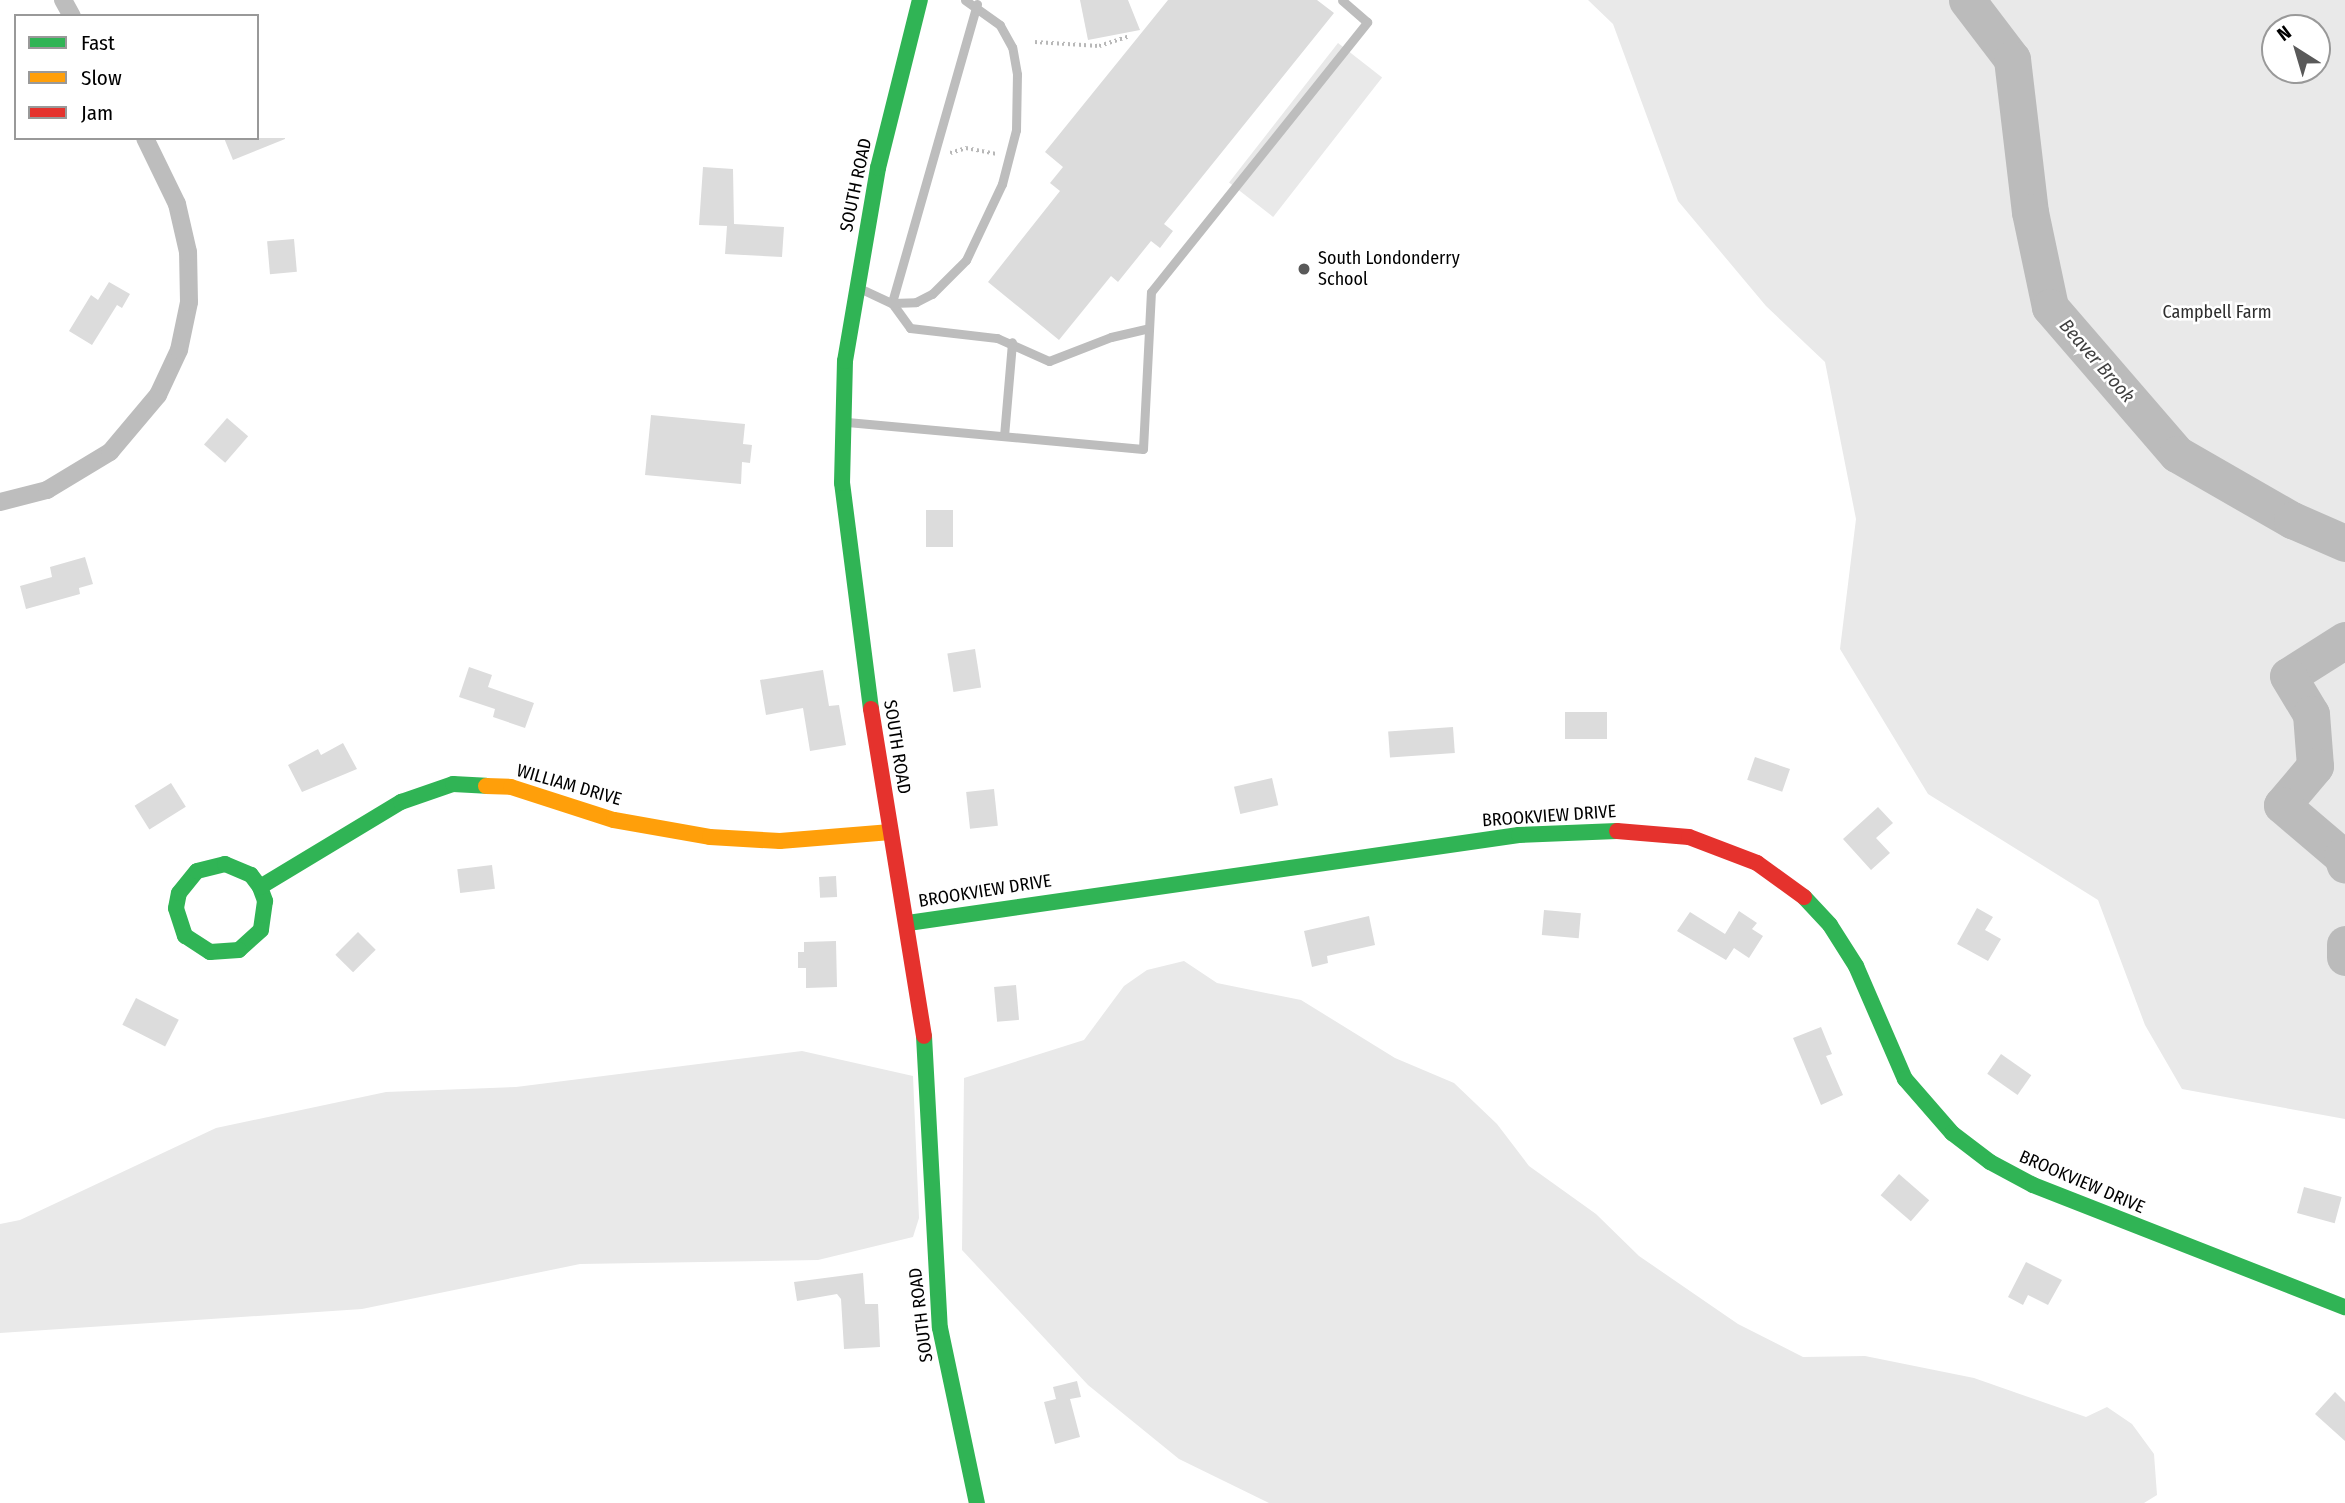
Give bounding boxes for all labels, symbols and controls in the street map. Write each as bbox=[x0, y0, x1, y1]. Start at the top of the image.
legend bbox=[14, 14, 259, 140]
north arrow bbox=[2261, 14, 2331, 84]
text: N bbox=[2273, 21, 2296, 46]
text: Fast bbox=[81, 30, 115, 56]
text: Slow bbox=[81, 65, 122, 91]
text: Jam bbox=[81, 100, 113, 126]
street label: SOUTH ROAD bbox=[836, 136, 876, 234]
place label: South Londonderry School bbox=[1318, 248, 1460, 290]
marker: South Londonderry School bbox=[1296, 261, 1312, 277]
park label: Campbell Farm bbox=[2162, 301, 2272, 323]
water label: Beaver Brook bbox=[2055, 315, 2139, 407]
street label: SOUTH ROAD bbox=[879, 698, 915, 796]
street label: WILLIAM DRIVE bbox=[514, 760, 624, 810]
street label: BROOKVIEW DRIVE bbox=[1481, 801, 1617, 831]
street label: BROOKVIEW DRIVE bbox=[917, 870, 1053, 912]
street label: BROOKVIEW DRIVE bbox=[2016, 1146, 2148, 1218]
street label: SOUTH ROAD bbox=[904, 1267, 938, 1363]

